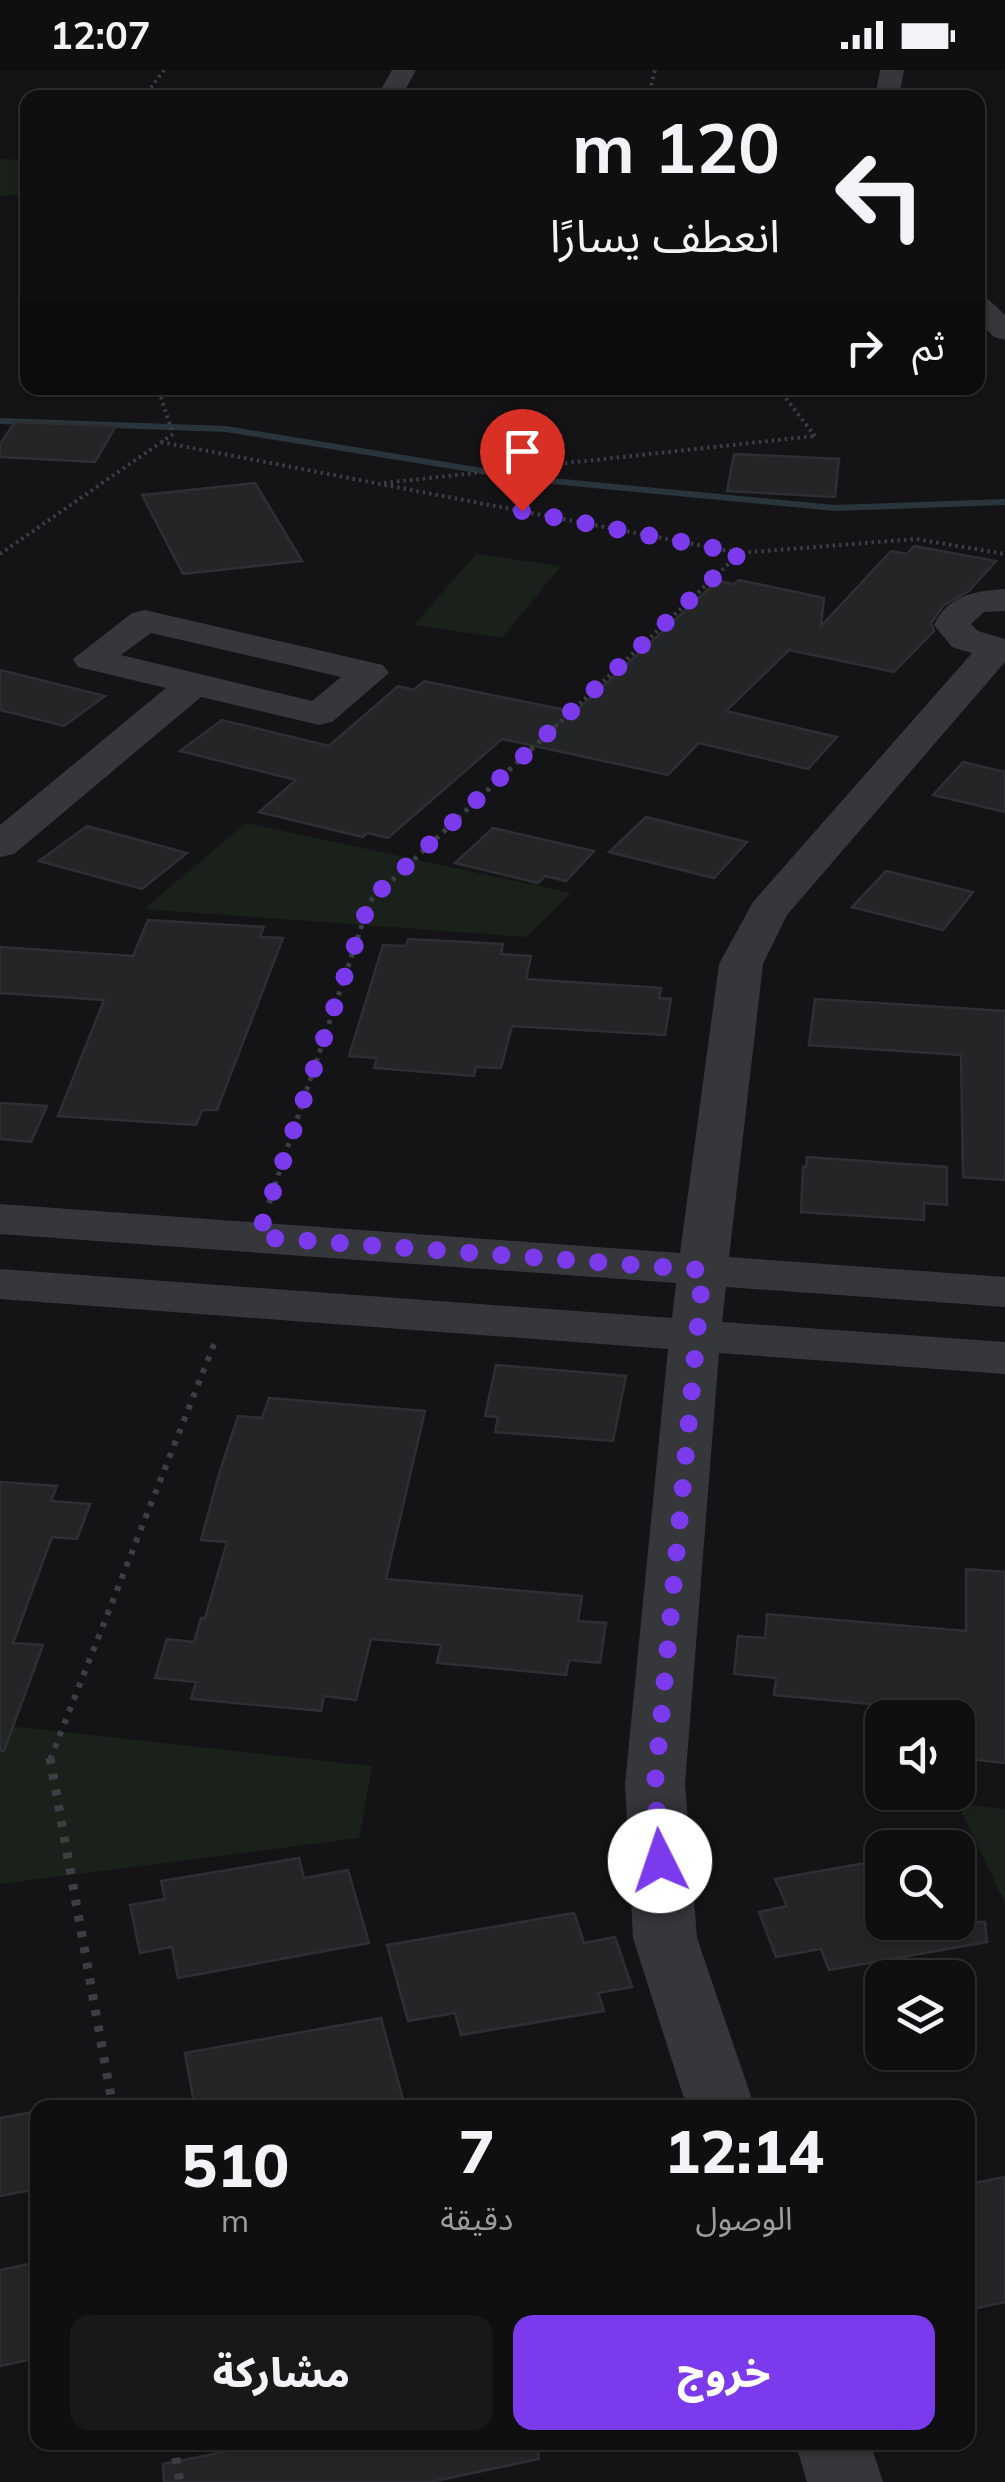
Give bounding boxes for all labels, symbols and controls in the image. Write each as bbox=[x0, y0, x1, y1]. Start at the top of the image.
text: 12:07 bbox=[50, 11, 151, 59]
text: 120 m bbox=[572, 103, 780, 191]
icon: left bbox=[815, 130, 945, 260]
text: انعطف يسارًا bbox=[550, 207, 780, 263]
icon: right bbox=[837, 320, 892, 375]
text: ثم bbox=[912, 322, 945, 370]
pin bbox=[480, 409, 565, 512]
icon: arrive bbox=[495, 424, 550, 479]
map controls bbox=[865, 1700, 975, 2070]
button: sound bbox=[865, 1700, 975, 1810]
position arrow bbox=[608, 1809, 712, 1913]
button: search bbox=[865, 1830, 975, 1940]
button: layers bbox=[865, 1960, 975, 2070]
text: 7 bbox=[459, 2113, 495, 2188]
text: 12:14 bbox=[664, 2113, 824, 2188]
text: 510 bbox=[181, 2127, 289, 2202]
text: دقيقة bbox=[440, 2198, 513, 2238]
text: الوصول bbox=[695, 2198, 793, 2238]
text: m bbox=[221, 2200, 249, 2240]
button: مشاركة bbox=[70, 2315, 493, 2430]
button: خروج bbox=[513, 2315, 935, 2430]

